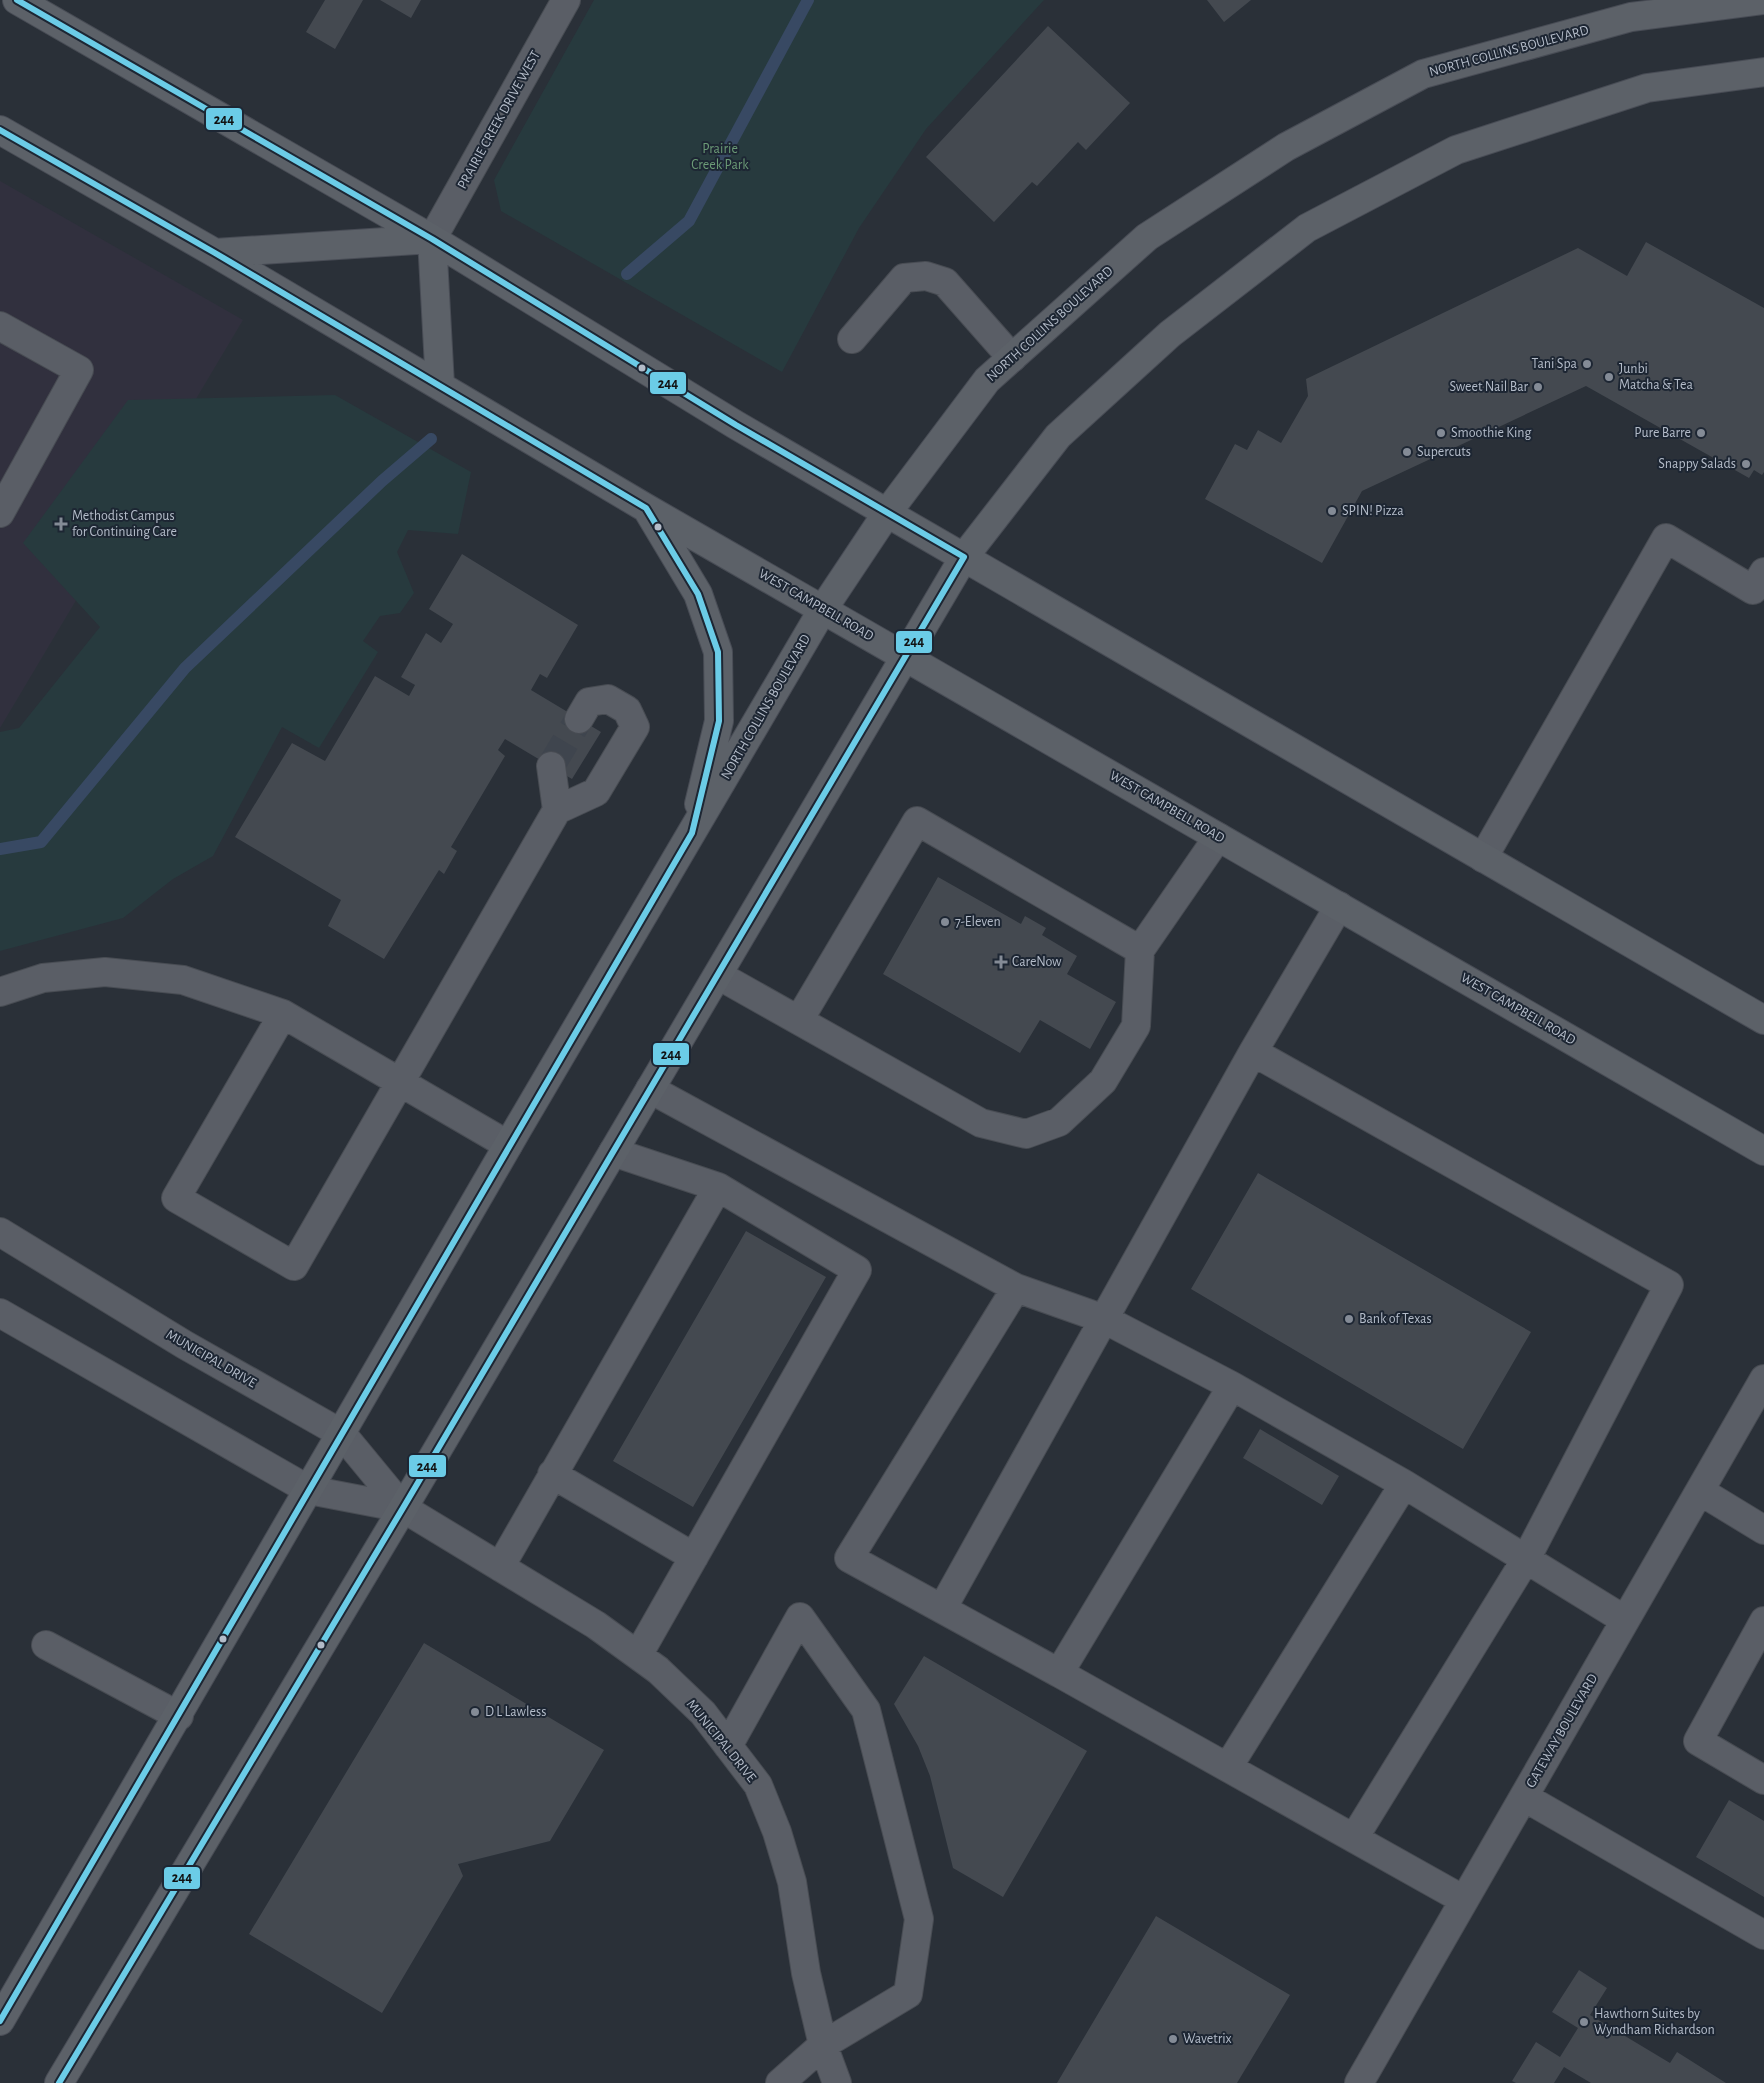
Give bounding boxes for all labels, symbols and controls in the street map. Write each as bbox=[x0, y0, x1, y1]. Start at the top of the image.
street label: NORTH COLLINS BOULEVARD bbox=[1428, 23, 1590, 79]
street label: PRAIRIE CREEK DRIVE WEST bbox=[455, 48, 543, 192]
line badge: 244 bbox=[205, 107, 243, 131]
text: 244 bbox=[214, 113, 234, 127]
park label: Prairie Creek Park bbox=[691, 142, 749, 172]
street label: NORTH COLLINS BOULEVARD bbox=[984, 264, 1116, 384]
place label: Tani Spa bbox=[1532, 357, 1578, 371]
marker: Tani Spa bbox=[1581, 358, 1593, 370]
place label: Junbi Matcha & Tea bbox=[1619, 362, 1694, 392]
unlabelled marker bbox=[637, 363, 647, 373]
line badge: 244 bbox=[649, 371, 687, 395]
marker: Junbi Matcha & Tea bbox=[1603, 371, 1615, 383]
text: 244 bbox=[658, 377, 678, 391]
place label: Sweet Nail Bar bbox=[1449, 380, 1528, 394]
marker: Sweet Nail Bar bbox=[1532, 381, 1544, 393]
place label: Smoothie King bbox=[1451, 426, 1532, 440]
place label: Pure Barre bbox=[1634, 426, 1691, 440]
marker: Smoothie King bbox=[1435, 427, 1447, 439]
marker: Pure Barre bbox=[1695, 427, 1707, 439]
place label: Supercuts bbox=[1417, 445, 1471, 459]
marker: Supercuts bbox=[1401, 446, 1413, 458]
place label: Snappy Salads bbox=[1658, 457, 1736, 471]
marker: Snappy Salads bbox=[1740, 458, 1752, 470]
place label: SPIN! Pizza bbox=[1342, 504, 1404, 518]
marker: SPIN! Pizza bbox=[1326, 505, 1338, 517]
place label: Methodist Campus for Continuing Care bbox=[72, 509, 177, 539]
marker: Methodist Campus for Continuing Care bbox=[54, 517, 68, 531]
unlabelled marker bbox=[653, 522, 663, 532]
street label: WEST CAMPBELL ROAD bbox=[756, 566, 876, 644]
line badge: 244 bbox=[895, 630, 933, 654]
street label: NORTH COLLINS BOULEVARD bbox=[719, 632, 813, 782]
text: 244 bbox=[904, 635, 924, 649]
street label: WEST CAMPBELL ROAD bbox=[1107, 768, 1227, 846]
place label: 7-Eleven bbox=[955, 915, 1001, 929]
marker: 7-Eleven bbox=[939, 916, 951, 928]
marker: CareNow bbox=[994, 955, 1008, 969]
place label: CareNow bbox=[1012, 955, 1062, 969]
street label: WEST CAMPBELL ROAD bbox=[1458, 970, 1578, 1048]
line badge: 244 bbox=[652, 1042, 690, 1066]
text: 244 bbox=[661, 1048, 681, 1062]
place label: Bank of Texas bbox=[1359, 1312, 1432, 1326]
marker: Bank of Texas bbox=[1343, 1313, 1355, 1325]
street label: MUNICIPAL DRIVE bbox=[163, 1328, 259, 1391]
line badge: 244 bbox=[408, 1454, 447, 1478]
text: 244 bbox=[417, 1460, 437, 1474]
unlabelled marker bbox=[218, 1634, 228, 1644]
unlabelled marker bbox=[316, 1640, 326, 1650]
street label: GATEWAY BOULEVARD bbox=[1524, 1672, 1600, 1790]
street label: MUNICIPAL DRIVE bbox=[684, 1697, 759, 1785]
place label: D L Lawless bbox=[485, 1705, 546, 1719]
marker: D L Lawless bbox=[469, 1706, 481, 1718]
line badge: 244 bbox=[163, 1866, 201, 1890]
text: 244 bbox=[172, 1871, 192, 1885]
place label: Hawthorn Suites by Wyndham Richardson bbox=[1594, 2007, 1715, 2037]
marker: Hawthorn Suites by Wyndham Richardson bbox=[1578, 2016, 1590, 2028]
place label: Wavetrix bbox=[1183, 2032, 1232, 2046]
marker: Wavetrix bbox=[1167, 2033, 1179, 2045]

